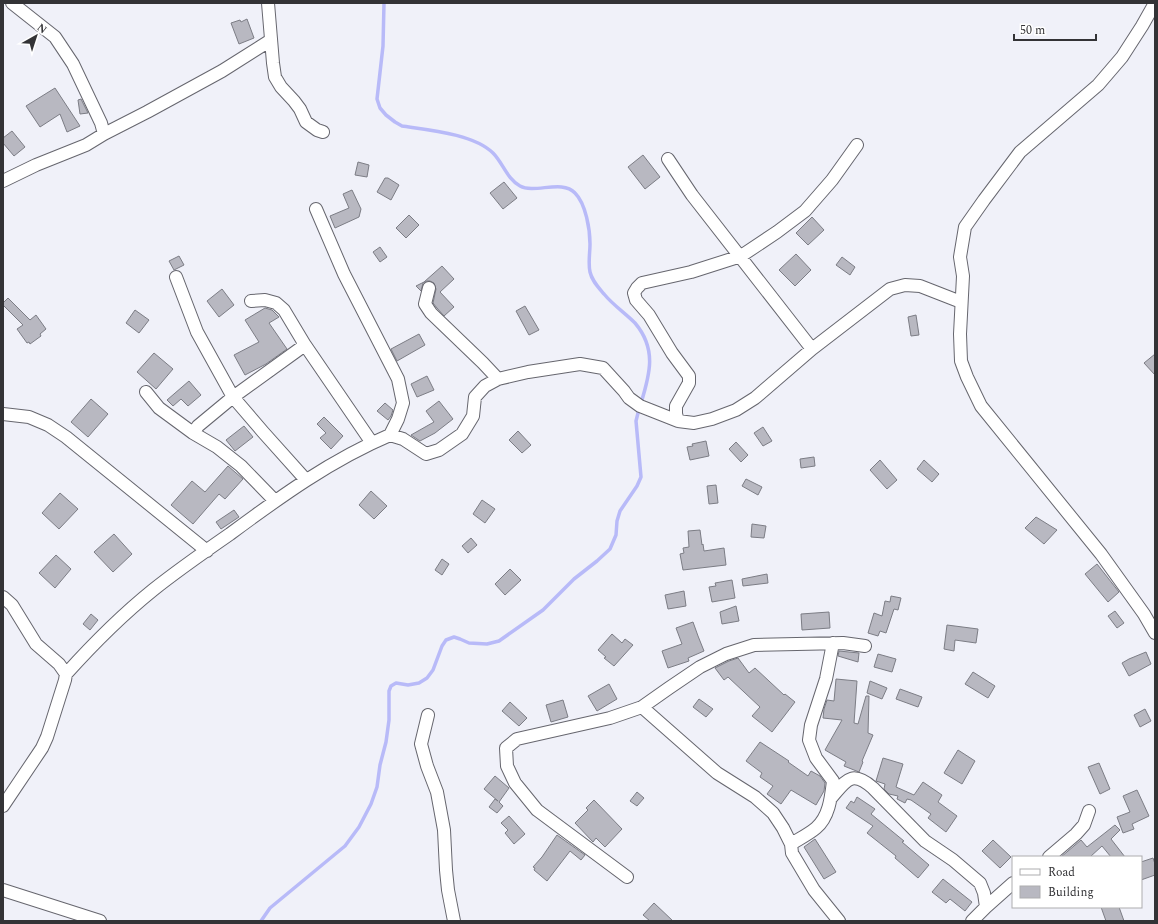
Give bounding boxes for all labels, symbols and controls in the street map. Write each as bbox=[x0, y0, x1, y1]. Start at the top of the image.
north arrow bbox=[16, 16, 56, 56]
scale bar bbox=[1014, 16, 1096, 42]
text: N bbox=[33, 19, 51, 38]
text: 50 m bbox=[1020, 21, 1045, 40]
legend bbox=[1012, 856, 1142, 908]
text: Road bbox=[1048, 863, 1075, 882]
text: Building bbox=[1048, 883, 1094, 902]

